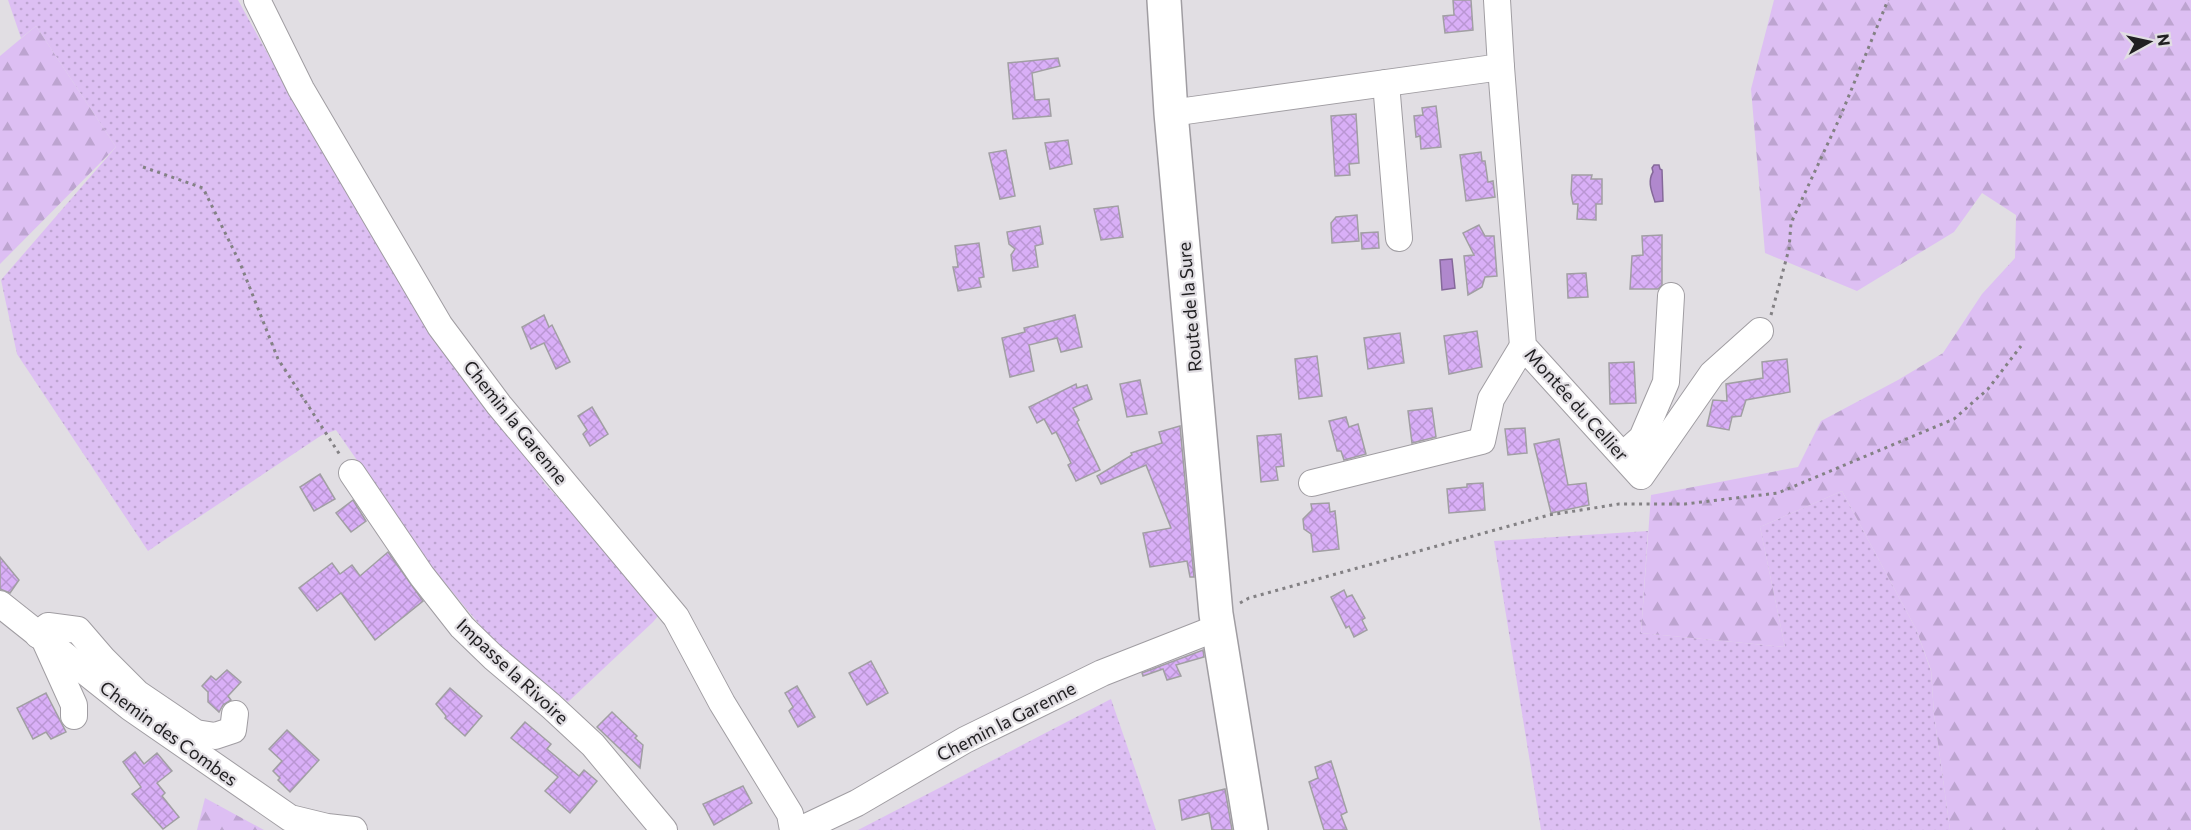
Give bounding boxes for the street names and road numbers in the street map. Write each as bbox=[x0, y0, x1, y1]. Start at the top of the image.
street label: Route de la Sure bbox=[1172, 241, 1206, 373]
street label: Montée du Cellier bbox=[1521, 343, 1633, 465]
street label: Chemin la Garenne bbox=[459, 356, 573, 488]
street label: Impasse la Rivoire bbox=[453, 614, 573, 728]
street label: Chemin des Combes bbox=[96, 676, 242, 790]
street label: Chemin la Garenne bbox=[933, 677, 1079, 765]

